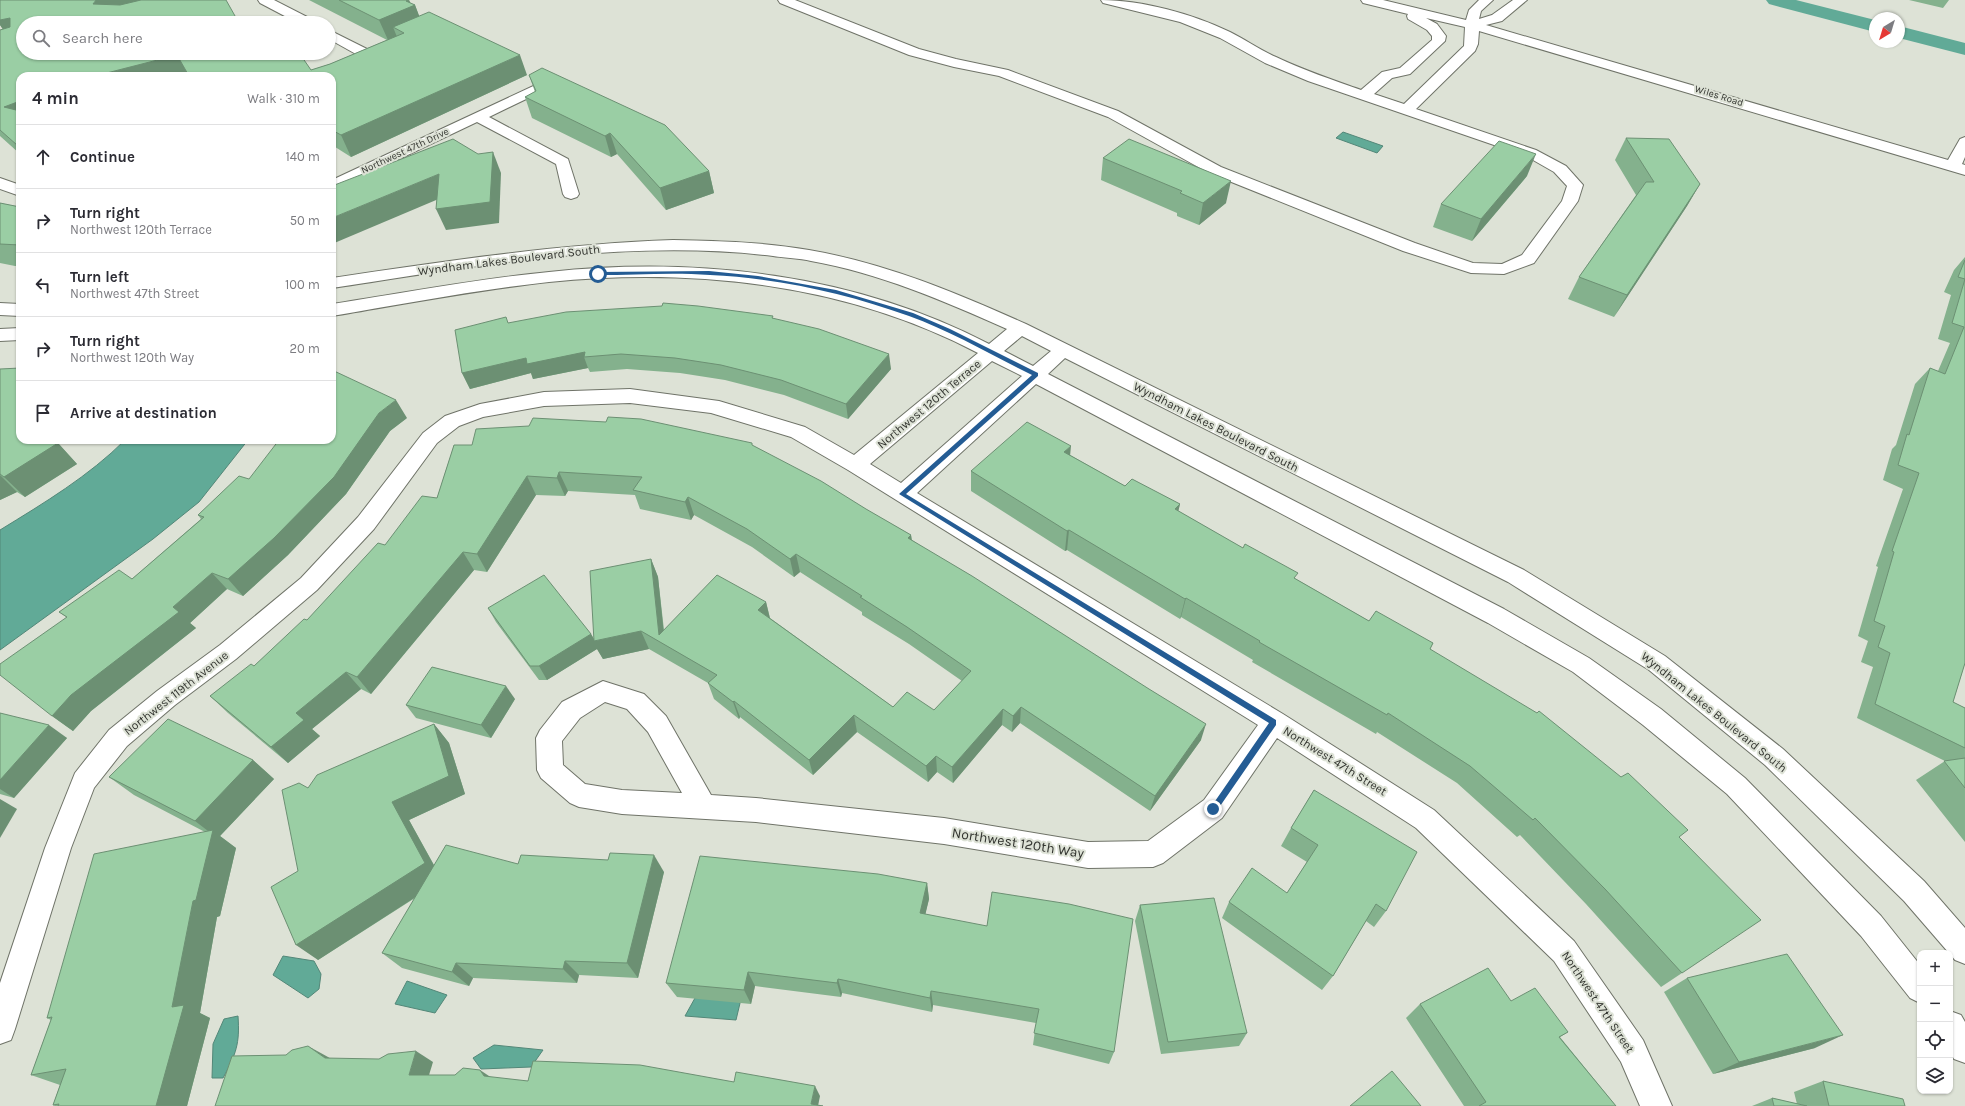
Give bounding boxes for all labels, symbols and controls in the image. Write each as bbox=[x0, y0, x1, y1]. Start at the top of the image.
north arrow bbox=[1869, 12, 1905, 48]
search box bbox=[16, 16, 336, 60]
icon: search bbox=[30, 27, 52, 49]
text: Search here bbox=[62, 29, 143, 47]
street label: Wiles Road bbox=[1693, 83, 1745, 109]
text: 4 min bbox=[32, 88, 79, 108]
text: Walk · 310 m bbox=[247, 91, 320, 106]
street label: Northwest 47th Drive bbox=[359, 125, 451, 177]
icon: ahead bbox=[32, 146, 54, 168]
text: Continue bbox=[70, 148, 135, 166]
text: 140 m bbox=[285, 149, 320, 164]
text: Turn right bbox=[70, 204, 140, 222]
icon: right bbox=[32, 210, 54, 232]
text: 50 m bbox=[290, 213, 320, 228]
text: Northwest 120th Terrace bbox=[70, 222, 212, 237]
street label: Wyndham Lakes Boulevard South bbox=[417, 242, 601, 278]
route start bbox=[589, 265, 607, 283]
text: Turn left bbox=[70, 268, 129, 286]
icon: left bbox=[32, 274, 54, 296]
text: 100 m bbox=[285, 277, 320, 292]
text: Northwest 47th Street bbox=[70, 286, 199, 301]
text: Turn right bbox=[70, 332, 140, 350]
icon: right bbox=[32, 338, 54, 360]
text: 20 m bbox=[290, 341, 320, 356]
text: Northwest 120th Way bbox=[70, 350, 194, 365]
street label: Northwest 120th Terrace bbox=[874, 357, 984, 451]
street label: Wyndham Lakes Boulevard South bbox=[1131, 379, 1301, 475]
icon: arrive bbox=[32, 402, 54, 424]
text: Arrive at destination bbox=[70, 404, 217, 422]
street label: Northwest 119th Avenue bbox=[121, 648, 231, 738]
street label: Wyndham Lakes Boulevard South bbox=[1638, 649, 1790, 775]
street label: Northwest 47th Street bbox=[1281, 723, 1390, 799]
route end bbox=[1204, 800, 1222, 818]
street label: Northwest 120th Way bbox=[951, 824, 1086, 862]
street label: Northwest 47th Street bbox=[1559, 949, 1637, 1056]
map controls bbox=[1917, 950, 1953, 1094]
button: + bbox=[1917, 950, 1953, 986]
button: − bbox=[1917, 986, 1953, 1022]
button: locate bbox=[1917, 1022, 1953, 1058]
button: layers bbox=[1917, 1058, 1953, 1094]

